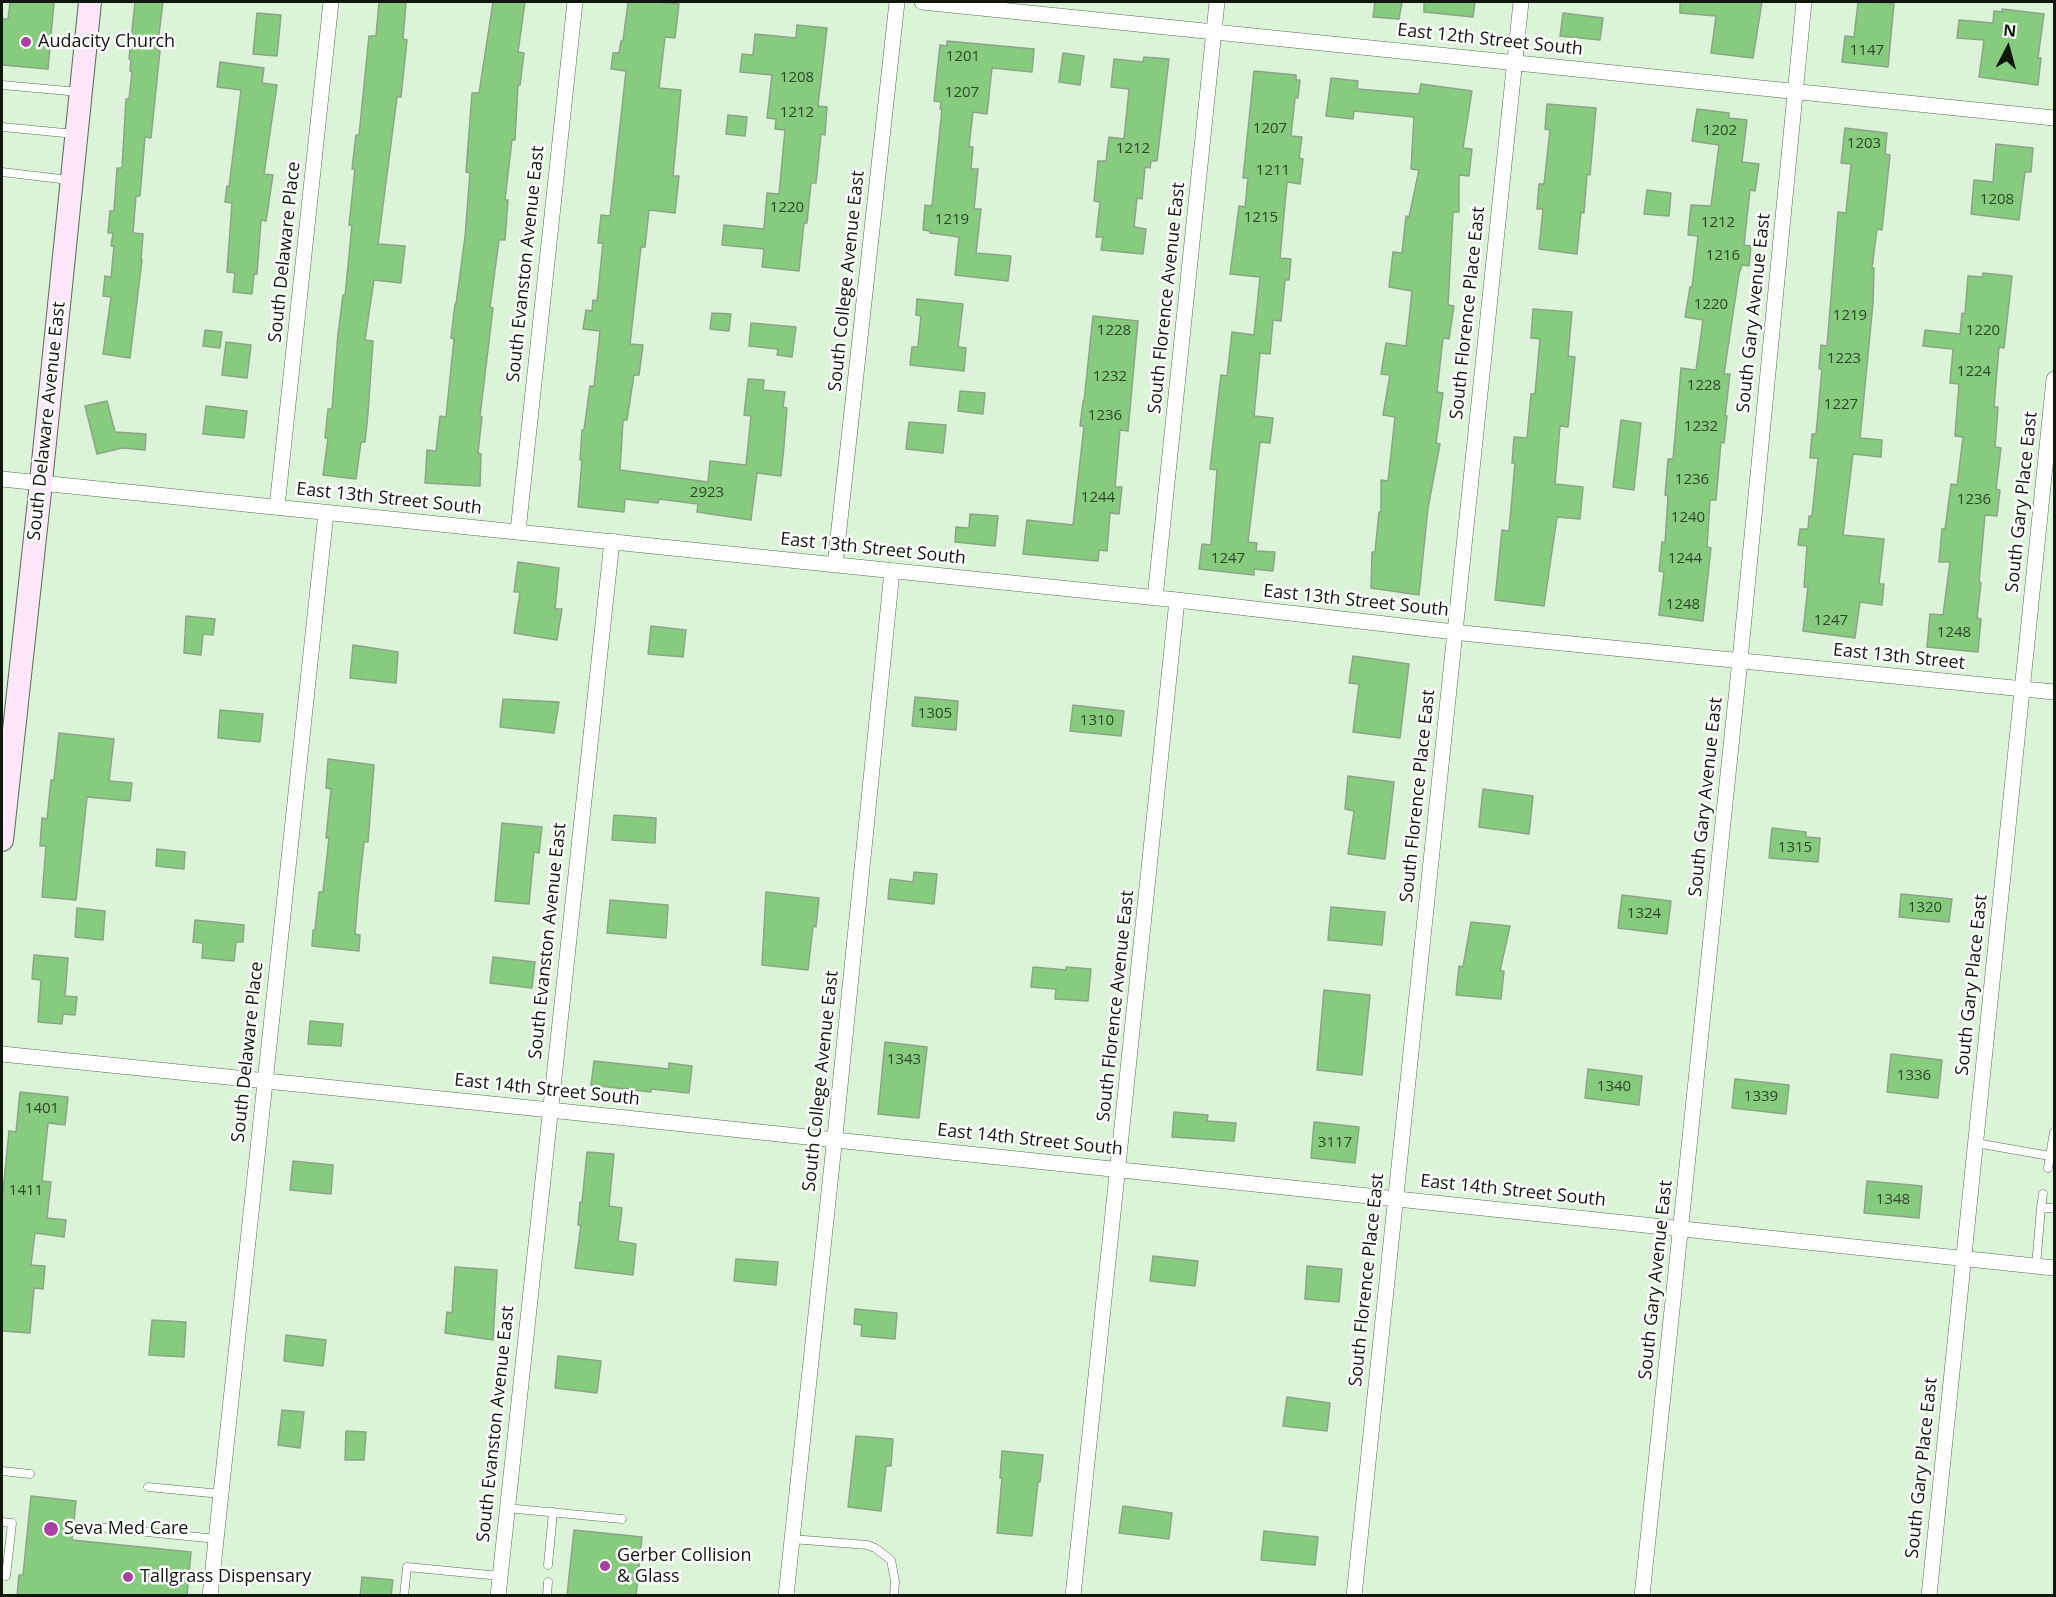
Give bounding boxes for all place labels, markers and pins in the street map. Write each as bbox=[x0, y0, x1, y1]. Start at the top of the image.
place label: Audacity Church bbox=[38, 31, 175, 53]
marker: Audacity Church bbox=[19, 35, 33, 49]
place label: Seva Med Care bbox=[64, 1518, 188, 1540]
marker: Seva Med Care bbox=[42, 1520, 60, 1538]
place label: Gerber Collision & Glass bbox=[617, 1545, 751, 1588]
marker: Gerber Collision & Glass bbox=[598, 1559, 612, 1573]
place label: Tallgrass Dispensary bbox=[140, 1566, 311, 1588]
marker: Tallgrass Dispensary bbox=[121, 1570, 135, 1584]

